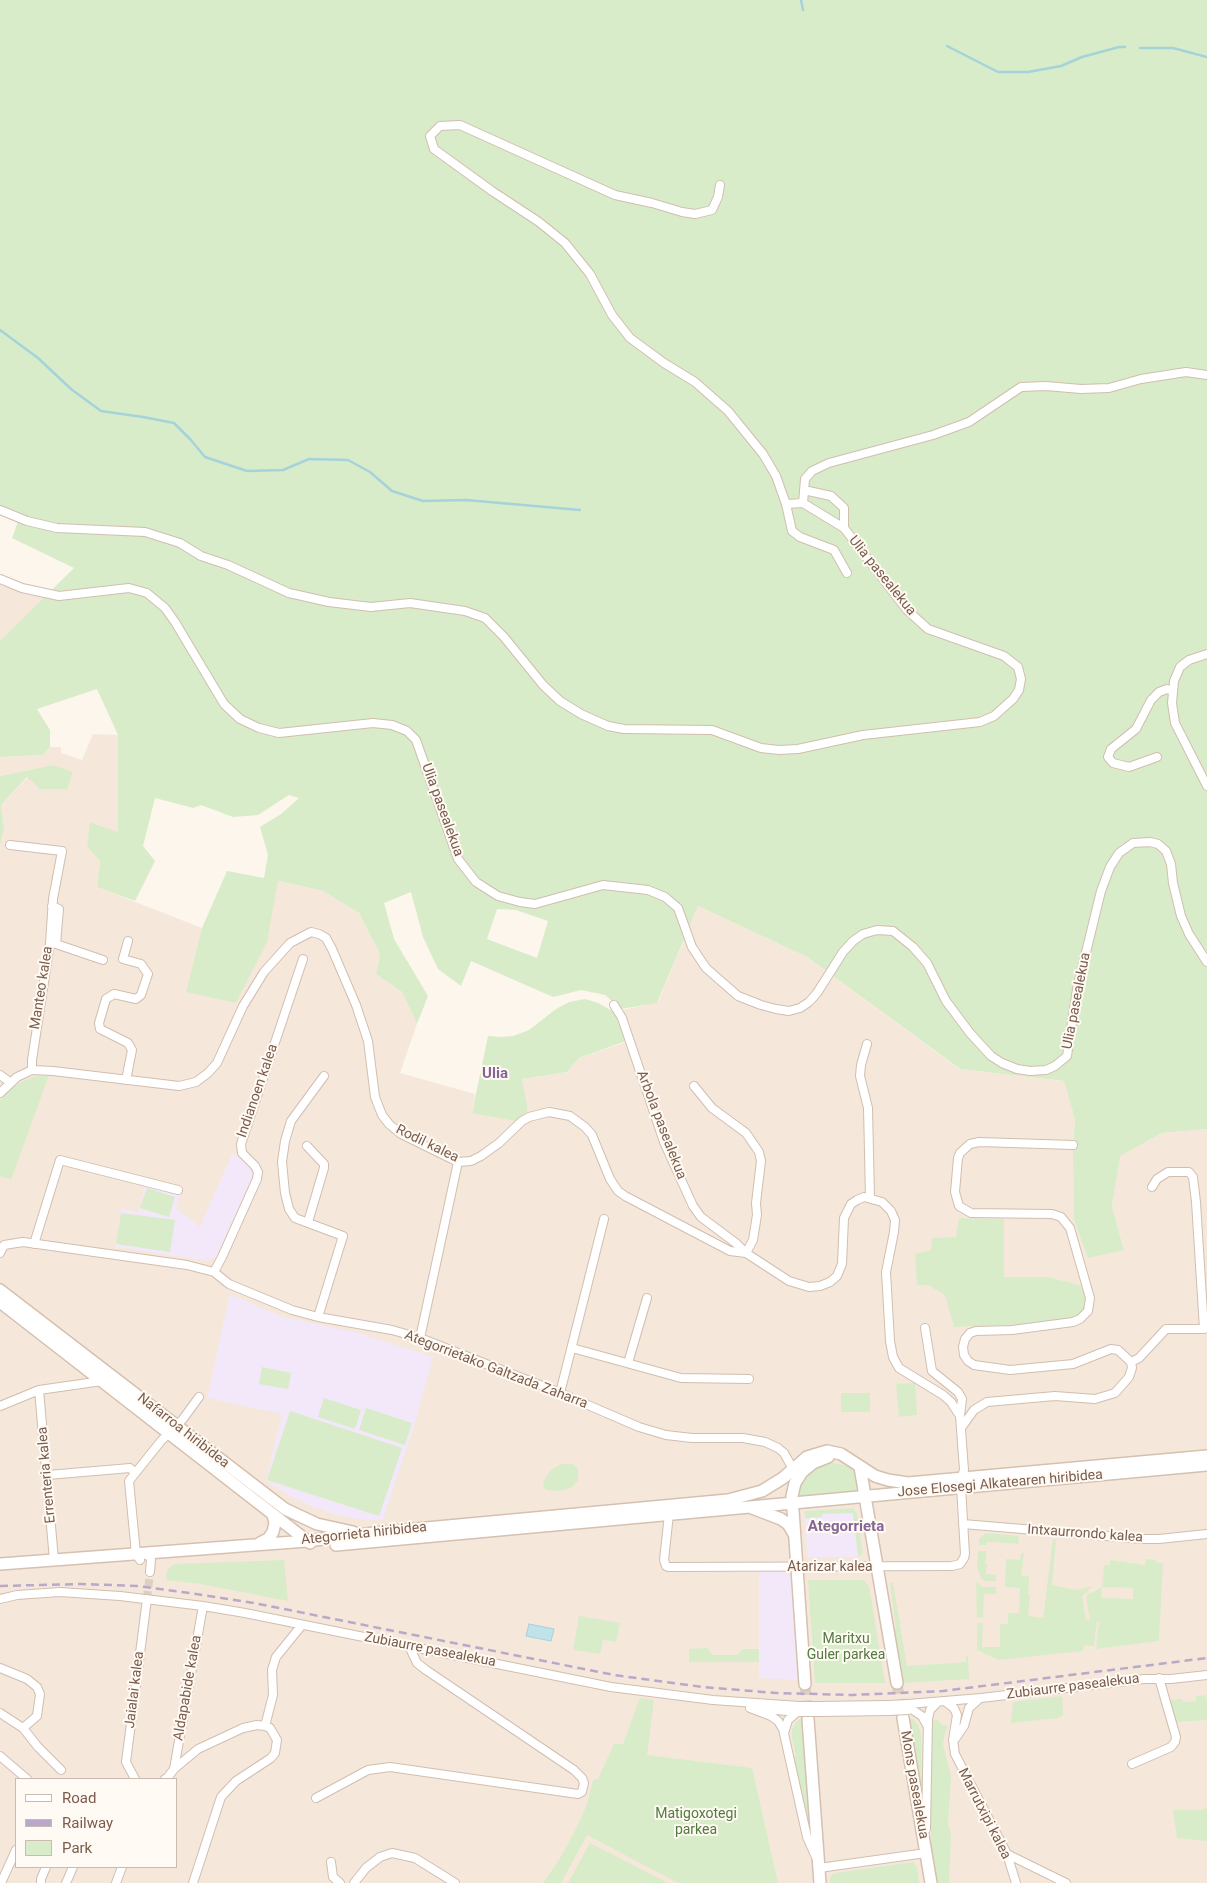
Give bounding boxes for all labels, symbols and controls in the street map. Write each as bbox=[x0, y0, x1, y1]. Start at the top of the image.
street label: Ulia pasealekua bbox=[845, 533, 919, 619]
street label: Ulia pasealekua bbox=[417, 761, 467, 859]
street label: Manteo kalea bbox=[27, 945, 57, 1031]
street label: Ulia pasealekua bbox=[1059, 951, 1095, 1051]
street label: Indianoen kalea bbox=[234, 1042, 282, 1140]
district label: Ulia bbox=[482, 1065, 508, 1083]
street label: Arbola pasealekua bbox=[633, 1068, 689, 1182]
street label: Rodil kalea bbox=[393, 1122, 461, 1166]
street label: Ategorrietako Galtzada Zaharra bbox=[402, 1327, 590, 1413]
street label: Nafarroa hiribidea bbox=[134, 1390, 232, 1472]
street label: Errenteria kalea bbox=[34, 1426, 60, 1524]
street label: Jose Elosegi Alkatearen hiribidea bbox=[897, 1467, 1103, 1501]
district label: Ategorrieta bbox=[808, 1518, 884, 1536]
street label: Ategorrieta hiribidea bbox=[300, 1519, 428, 1549]
street label: Intxaurrondo kalea bbox=[1027, 1522, 1143, 1546]
street label: Atarizar kalea bbox=[787, 1559, 873, 1575]
street label: Zubiaurre pasealekua bbox=[363, 1629, 497, 1671]
park label: Maritxu Guler parkea bbox=[807, 1631, 885, 1664]
street label: Aldapabide kalea bbox=[170, 1634, 206, 1742]
street label: Jaialai kalea bbox=[122, 1651, 148, 1729]
street label: Zubiaurre pasealekua bbox=[1006, 1671, 1140, 1703]
street label: Mons pasealekua bbox=[896, 1730, 932, 1840]
street label: Marrutxipi kalea bbox=[954, 1766, 1014, 1862]
legend bbox=[15, 1778, 178, 1868]
text: Road bbox=[62, 1789, 96, 1807]
park label: Matigoxotegi parkea bbox=[655, 1806, 737, 1838]
text: Railway bbox=[62, 1814, 113, 1832]
text: Park bbox=[62, 1839, 92, 1857]

